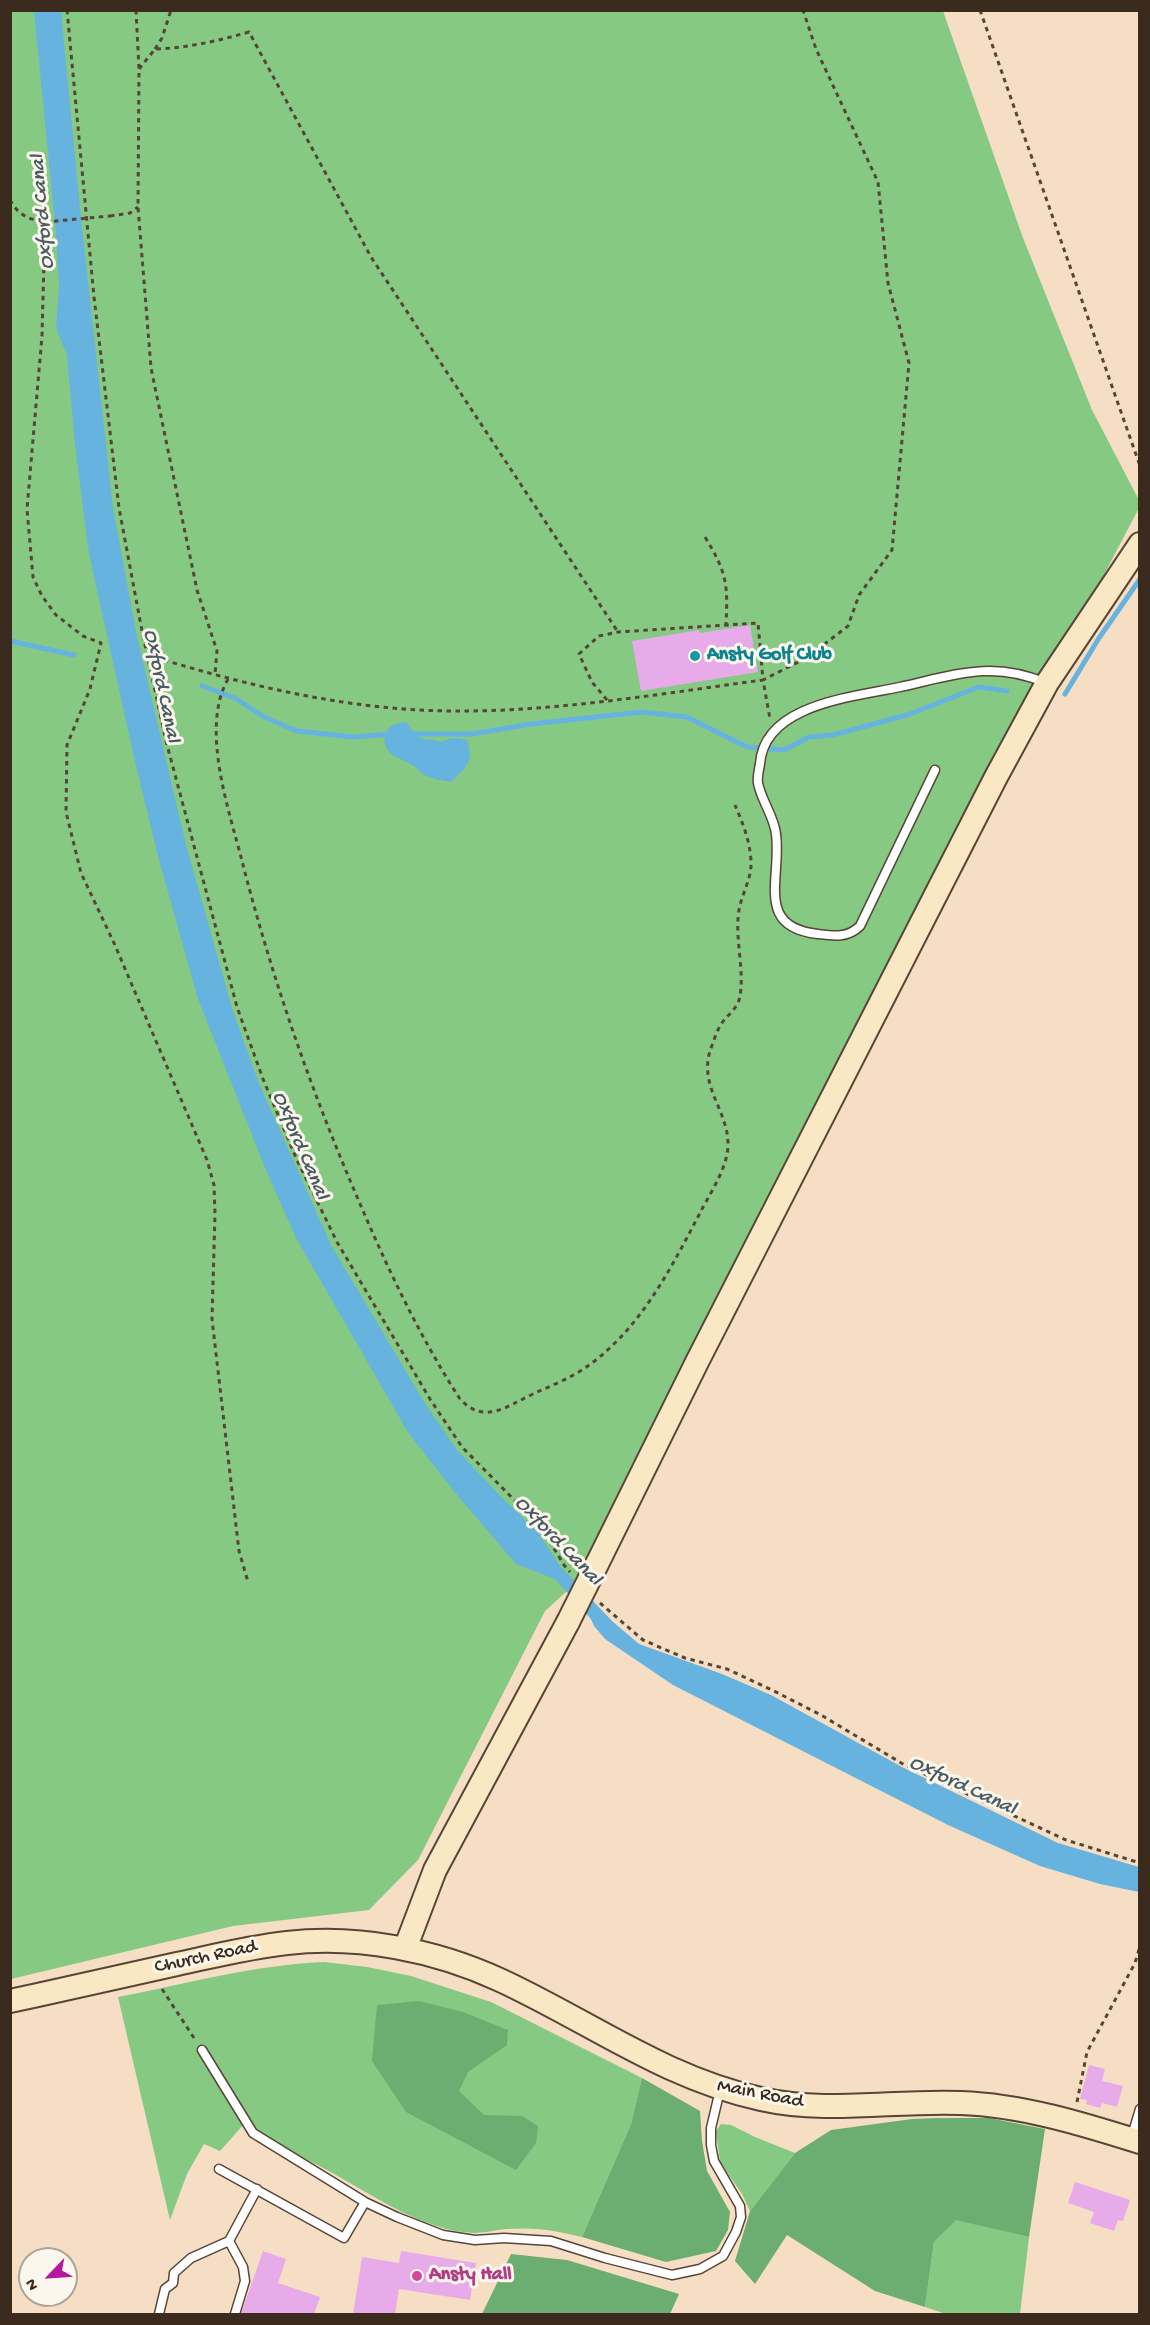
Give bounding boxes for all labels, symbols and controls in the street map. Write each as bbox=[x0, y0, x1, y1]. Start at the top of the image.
water label: Oxford Canal bbox=[26, 154, 62, 270]
water label: Oxford Canal bbox=[136, 627, 184, 745]
place label: Ansty Golf Club bbox=[707, 644, 832, 668]
marker: Ansty Golf Club bbox=[688, 649, 702, 663]
water label: Oxford Canal bbox=[265, 1088, 333, 1204]
water label: Oxford Canal bbox=[508, 1492, 606, 1592]
water label: Oxford Canal bbox=[905, 1751, 1019, 1823]
street label: Church Road bbox=[153, 1935, 259, 1981]
street label: Main Road bbox=[715, 2075, 805, 2115]
north arrow bbox=[18, 2247, 78, 2307]
place label: Ansty Hall bbox=[429, 2264, 512, 2288]
marker: Ansty Hall bbox=[410, 2269, 424, 2283]
text: N bbox=[22, 2275, 44, 2293]

